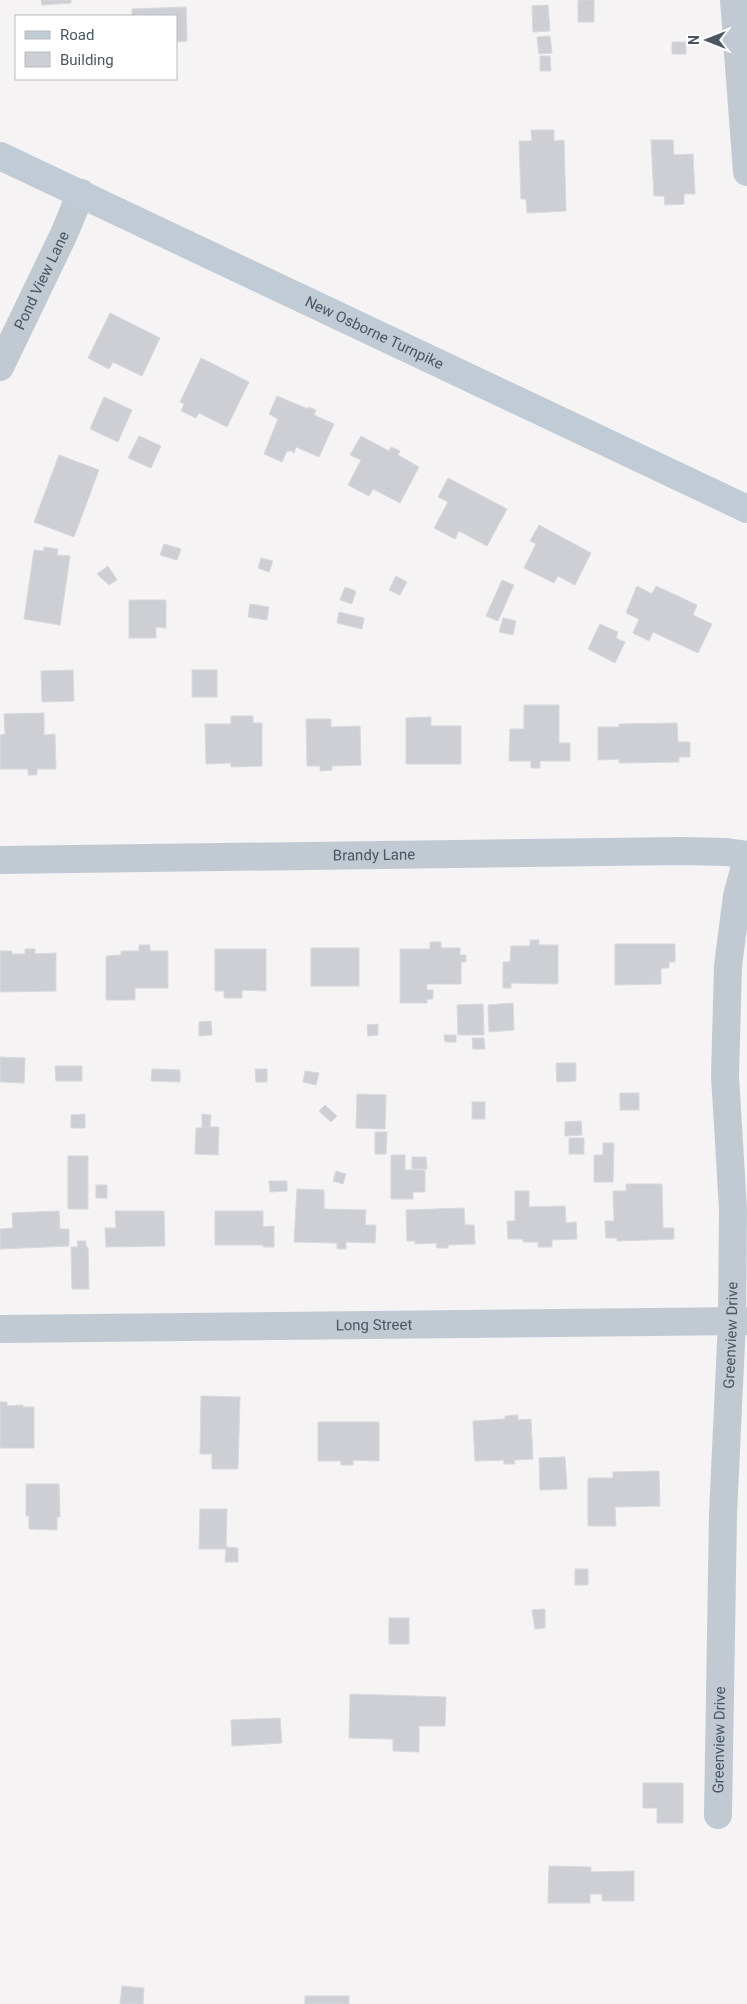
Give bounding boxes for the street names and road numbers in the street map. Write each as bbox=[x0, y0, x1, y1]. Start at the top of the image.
street label: Pond View Lane bbox=[10, 228, 73, 333]
street label: New Osborne Turnpike bbox=[302, 292, 446, 373]
street label: Brandy Lane bbox=[333, 846, 415, 865]
street label: Greenview Drive bbox=[720, 1282, 741, 1389]
street label: Long Street bbox=[336, 1316, 413, 1334]
street label: Greenview Drive bbox=[709, 1686, 729, 1794]

